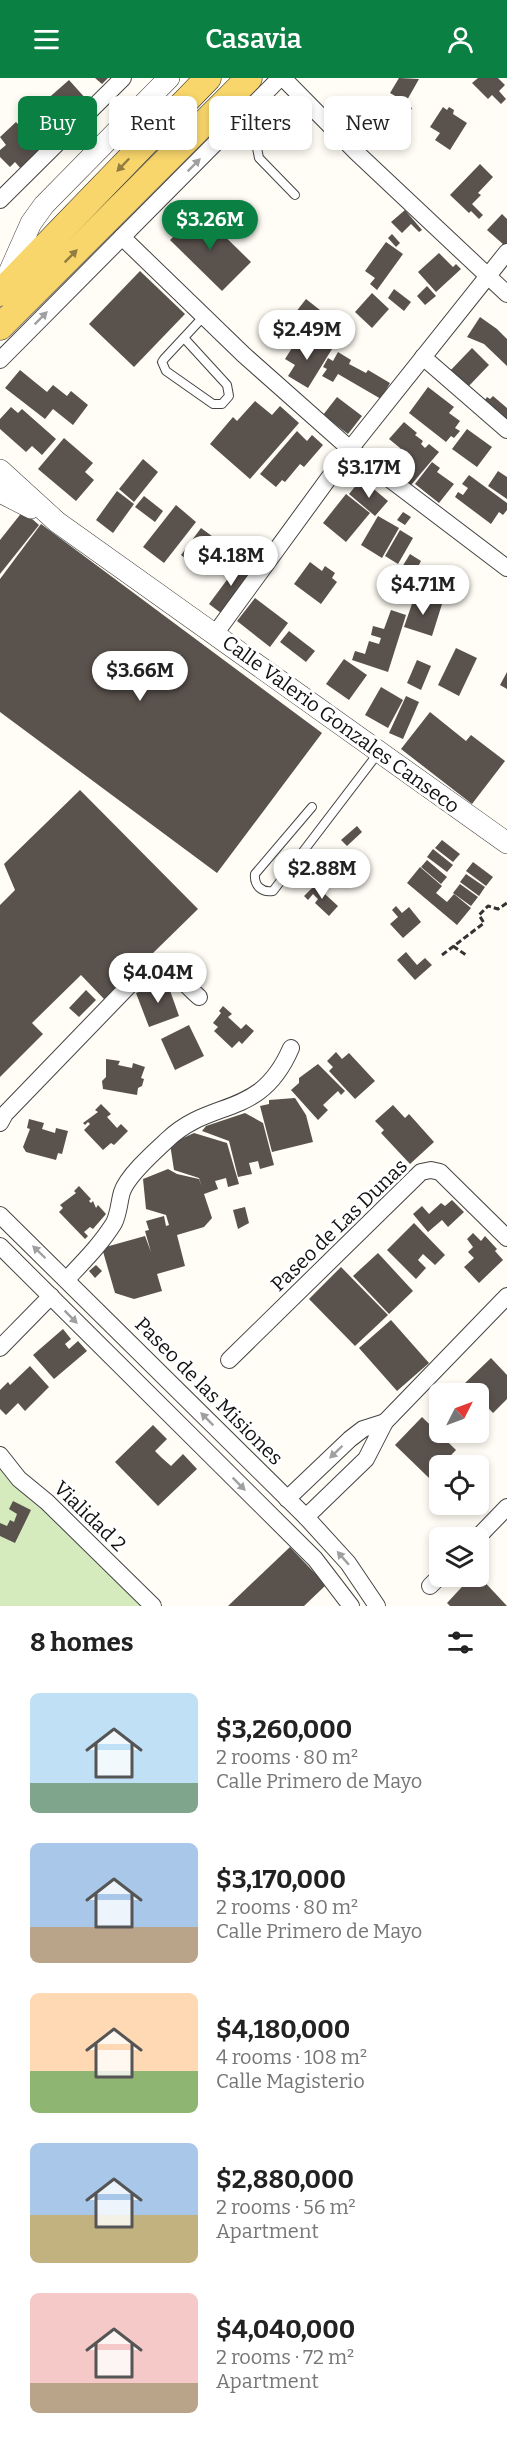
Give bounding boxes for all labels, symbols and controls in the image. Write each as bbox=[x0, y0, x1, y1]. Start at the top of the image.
icon: menu bbox=[30, 23, 63, 56]
text: Casavia bbox=[205, 23, 302, 55]
icon: person bbox=[444, 23, 477, 56]
chip: Buy bbox=[18, 96, 97, 150]
chip: Rent bbox=[109, 96, 197, 150]
chip: Filters bbox=[209, 96, 312, 150]
chip: New bbox=[324, 96, 411, 150]
one-way arrow bbox=[117, 157, 131, 171]
one-way arrow bbox=[187, 158, 201, 173]
pin: $3.26M bbox=[161, 200, 259, 251]
text: $3.26M bbox=[176, 207, 244, 231]
one-way arrow bbox=[64, 249, 79, 263]
pin: $2.49M bbox=[258, 310, 356, 361]
one-way arrow bbox=[34, 312, 48, 326]
text: $2.49M bbox=[272, 317, 342, 341]
pin: $3.17M bbox=[320, 448, 418, 499]
text: $3.17M bbox=[337, 455, 401, 479]
pin: $4.18M bbox=[182, 536, 280, 587]
text: $4.18M bbox=[198, 543, 264, 567]
pin: $4.71M bbox=[374, 565, 472, 616]
text: $4.71M bbox=[391, 572, 455, 596]
street label: Calle Valerio Gonzales Canseco bbox=[218, 630, 464, 818]
pin: $3.66M bbox=[91, 651, 189, 702]
text: $3.66M bbox=[106, 658, 174, 682]
pin: $2.88M bbox=[273, 849, 371, 900]
text: $2.88M bbox=[287, 856, 357, 880]
pin: $4.04M bbox=[109, 953, 207, 1004]
text: $4.04M bbox=[123, 960, 193, 984]
street label: Paseo de Las Dunas bbox=[266, 1154, 412, 1296]
one-way arrow bbox=[31, 1245, 46, 1259]
one-way arrow bbox=[64, 1309, 78, 1323]
street label: Paseo de las Misiones bbox=[130, 1312, 288, 1470]
north arrow bbox=[429, 1383, 489, 1443]
map controls bbox=[429, 1383, 489, 1587]
one-way arrow bbox=[200, 1411, 214, 1426]
one-way arrow bbox=[329, 1445, 343, 1459]
button: locate bbox=[429, 1455, 489, 1515]
street label: Vialidad 2 bbox=[49, 1476, 131, 1556]
one-way arrow bbox=[232, 1476, 246, 1490]
button: layers bbox=[429, 1527, 489, 1587]
one-way arrow bbox=[337, 1551, 350, 1566]
icon: filters bbox=[444, 1626, 477, 1659]
text: 8 homes bbox=[30, 1627, 134, 1658]
text: $3,260,000 bbox=[216, 1714, 352, 1745]
icon: home bbox=[78, 1717, 150, 1789]
text: 2 rooms · 80 m² bbox=[216, 1745, 358, 1769]
text: Calle Primero de Mayo bbox=[216, 1769, 422, 1793]
text: $3,170,000 bbox=[216, 1864, 346, 1895]
icon: home bbox=[78, 1867, 150, 1939]
text: 2 rooms · 80 m² bbox=[216, 1895, 358, 1919]
text: Calle Primero de Mayo bbox=[216, 1919, 422, 1943]
text: $4,180,000 bbox=[216, 2014, 350, 2045]
icon: home bbox=[78, 2017, 150, 2089]
text: 4 rooms · 108 m² bbox=[216, 2045, 367, 2069]
text: Calle Magisterio bbox=[216, 2069, 365, 2093]
text: $2,880,000 bbox=[216, 2164, 354, 2195]
icon: home bbox=[78, 2167, 150, 2239]
text: 2 rooms · 56 m² bbox=[216, 2195, 356, 2219]
text: Apartment bbox=[216, 2219, 319, 2243]
text: $4,040,000 bbox=[216, 2314, 355, 2345]
icon: home bbox=[78, 2317, 150, 2389]
text: 2 rooms · 72 m² bbox=[216, 2345, 354, 2369]
text: Apartment bbox=[216, 2369, 319, 2393]

